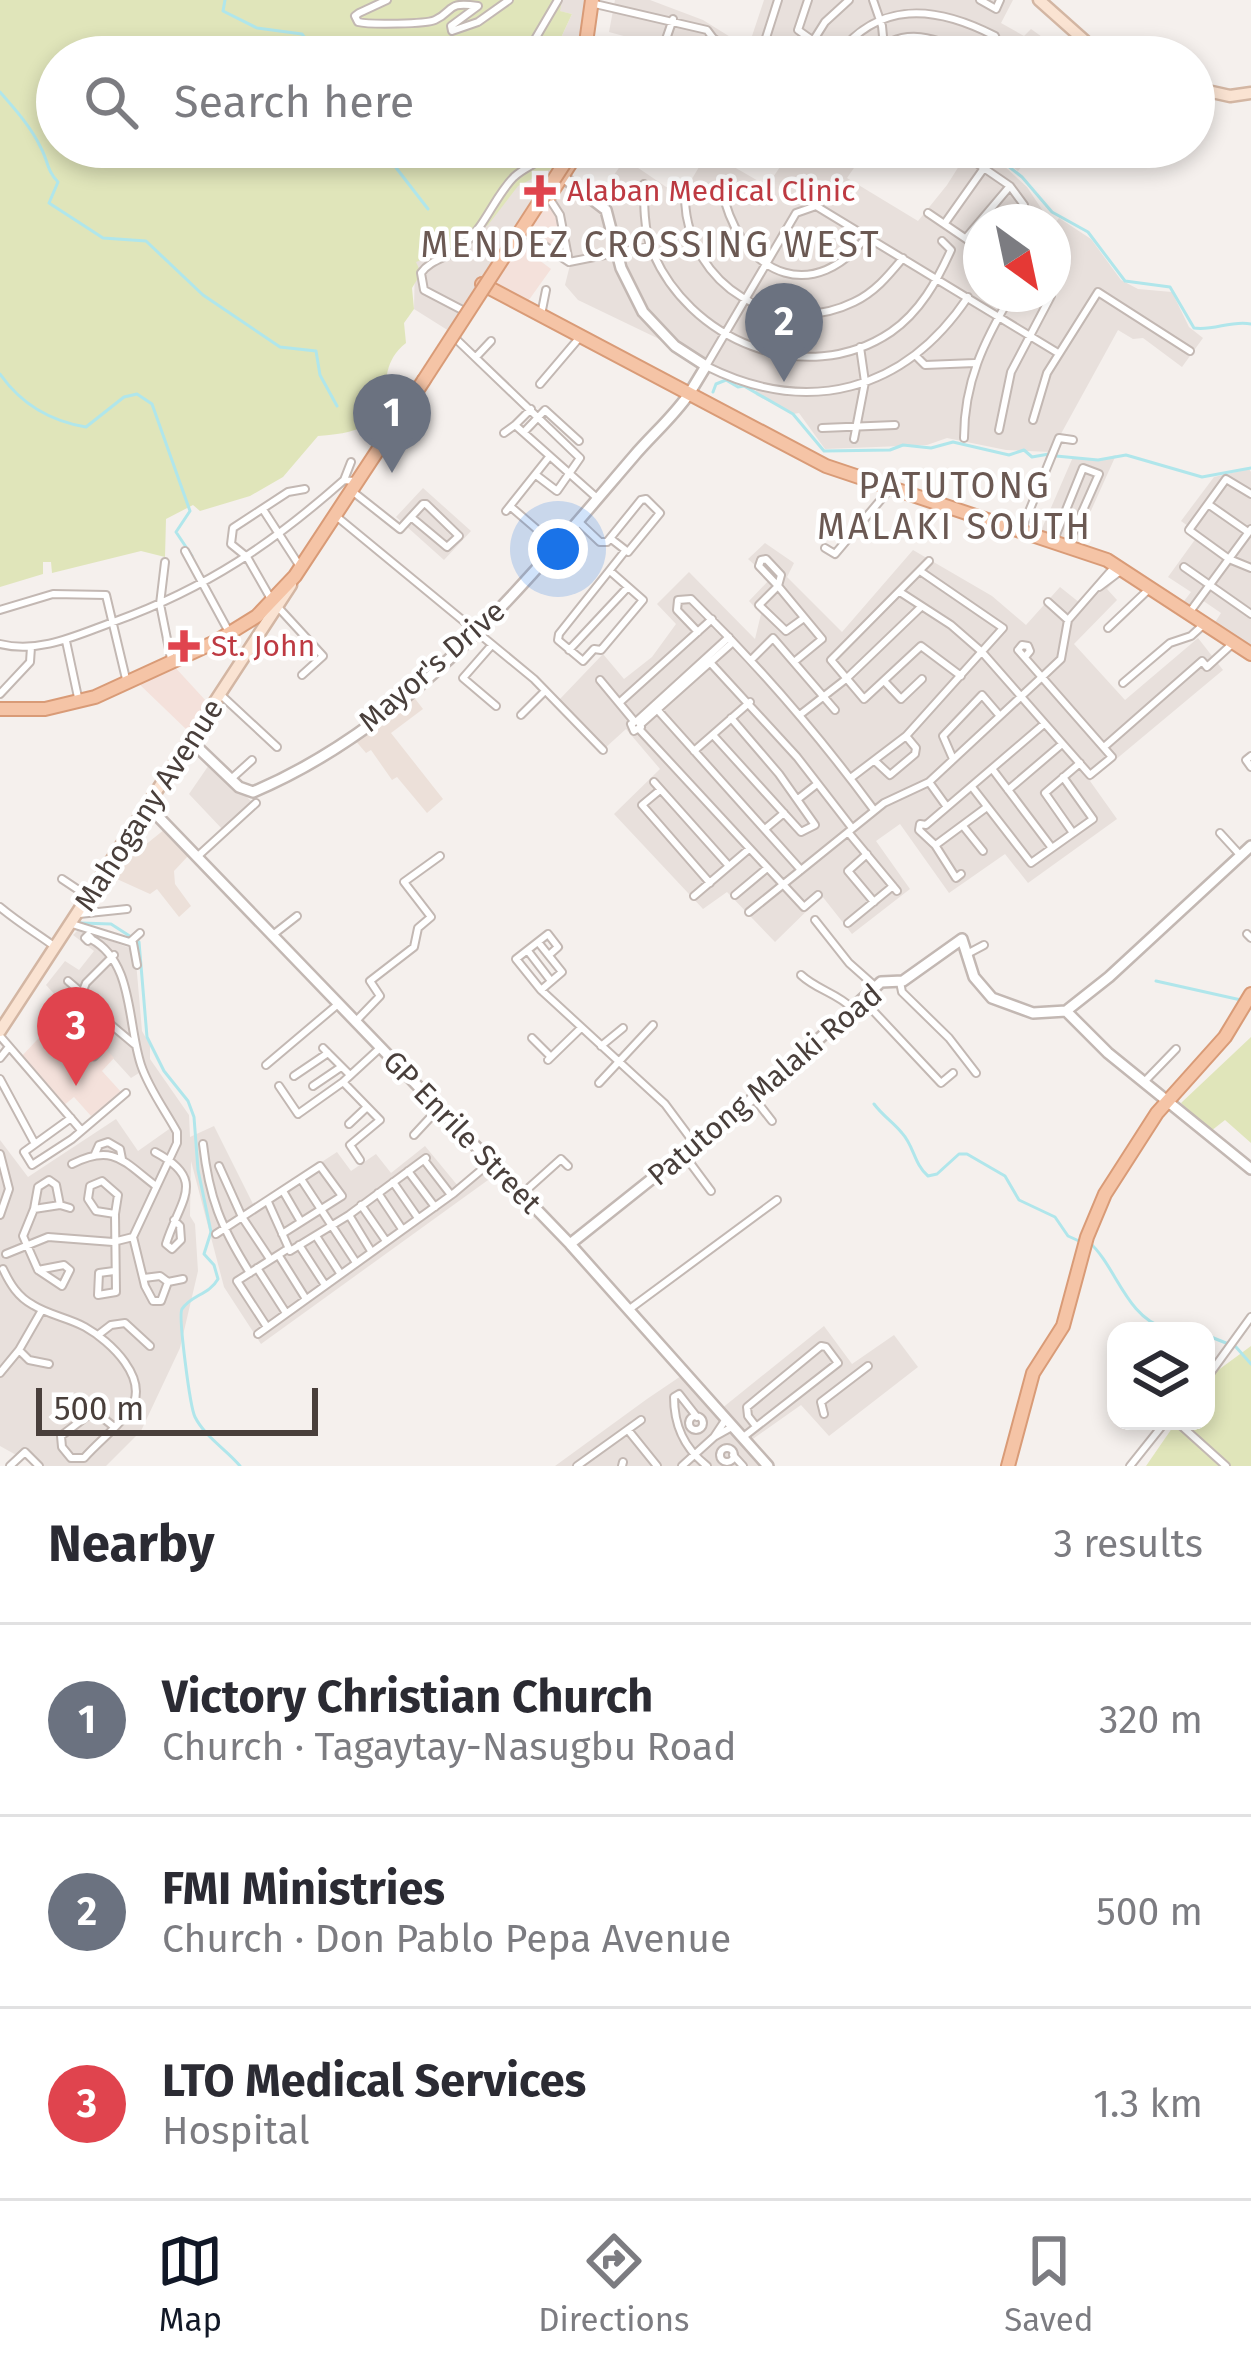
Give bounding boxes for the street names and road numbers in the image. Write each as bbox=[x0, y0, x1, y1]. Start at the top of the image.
street label: Mayor's Drive bbox=[352, 593, 512, 739]
street label: Mahogany Avenue bbox=[67, 692, 231, 918]
street label: Patutong Malaki Road bbox=[641, 976, 889, 1194]
street label: GP Enrile Street bbox=[375, 1043, 549, 1221]

